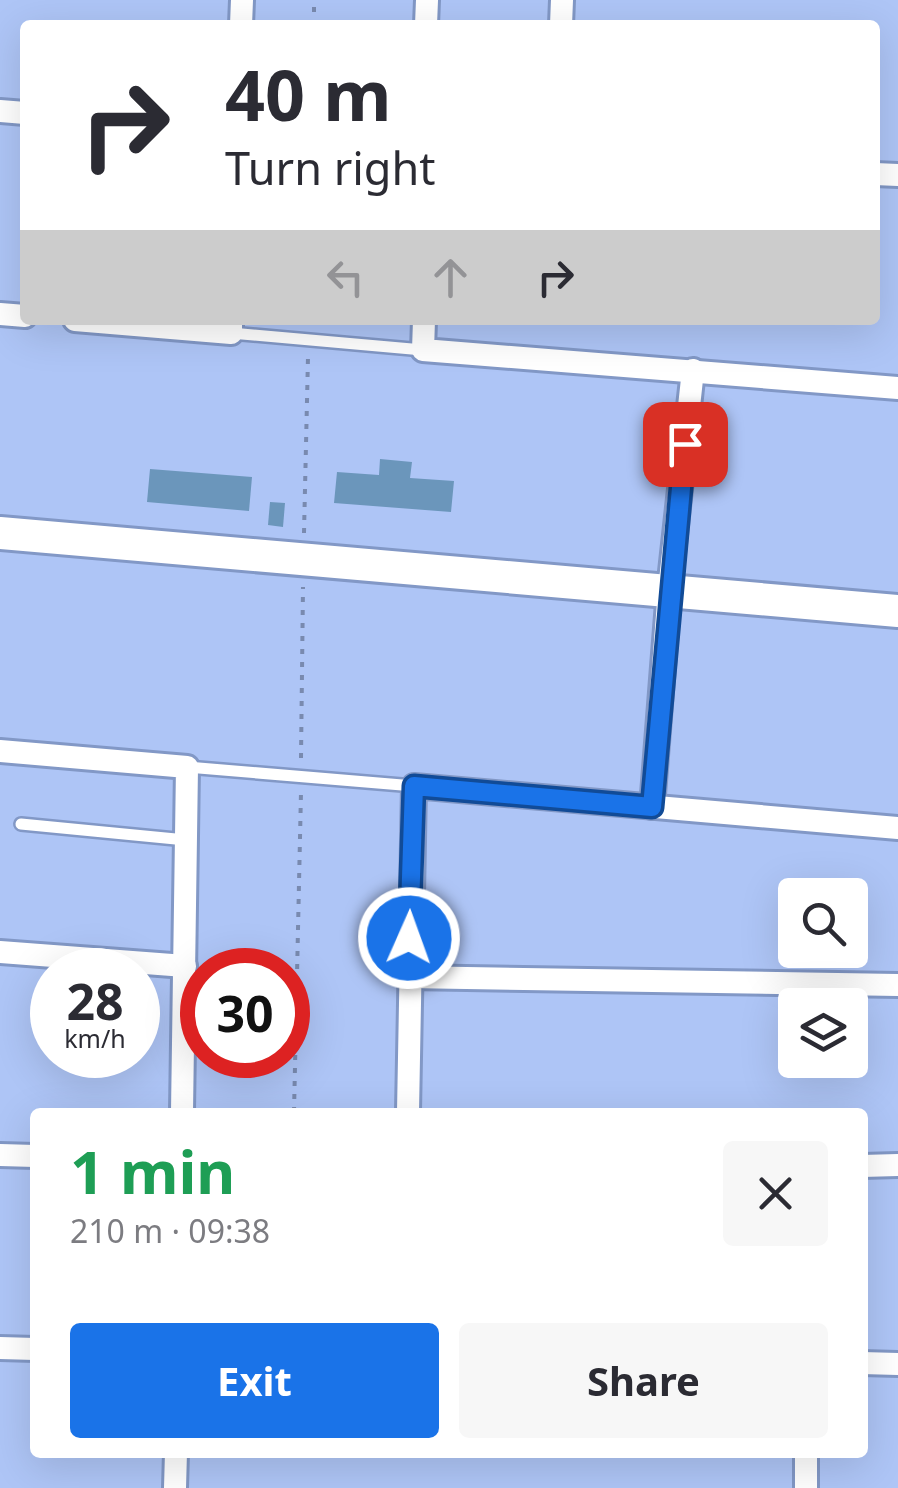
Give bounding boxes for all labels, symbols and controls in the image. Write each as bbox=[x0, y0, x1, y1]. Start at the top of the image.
text: 40 m bbox=[225, 46, 392, 142]
icon: right bbox=[60, 60, 190, 190]
text: Turn right bbox=[225, 137, 436, 198]
icon: left bbox=[318, 250, 373, 305]
icon: ahead bbox=[423, 250, 478, 305]
icon: right bbox=[528, 250, 583, 305]
pin bbox=[643, 402, 728, 487]
icon: arrive bbox=[658, 417, 713, 472]
map controls bbox=[778, 878, 868, 1078]
button: search bbox=[778, 878, 868, 968]
position arrow bbox=[357, 886, 461, 990]
speed limit sign: 30 bbox=[180, 948, 310, 1078]
text: 28 bbox=[66, 967, 124, 1035]
button: layers bbox=[778, 988, 868, 1078]
text: km/h bbox=[64, 1021, 126, 1055]
text: 1 min bbox=[70, 1130, 235, 1212]
button: close bbox=[723, 1141, 828, 1246]
text: 210 m · 09:38 bbox=[70, 1209, 270, 1252]
button: Exit bbox=[70, 1323, 439, 1438]
button: Share bbox=[459, 1323, 828, 1438]

